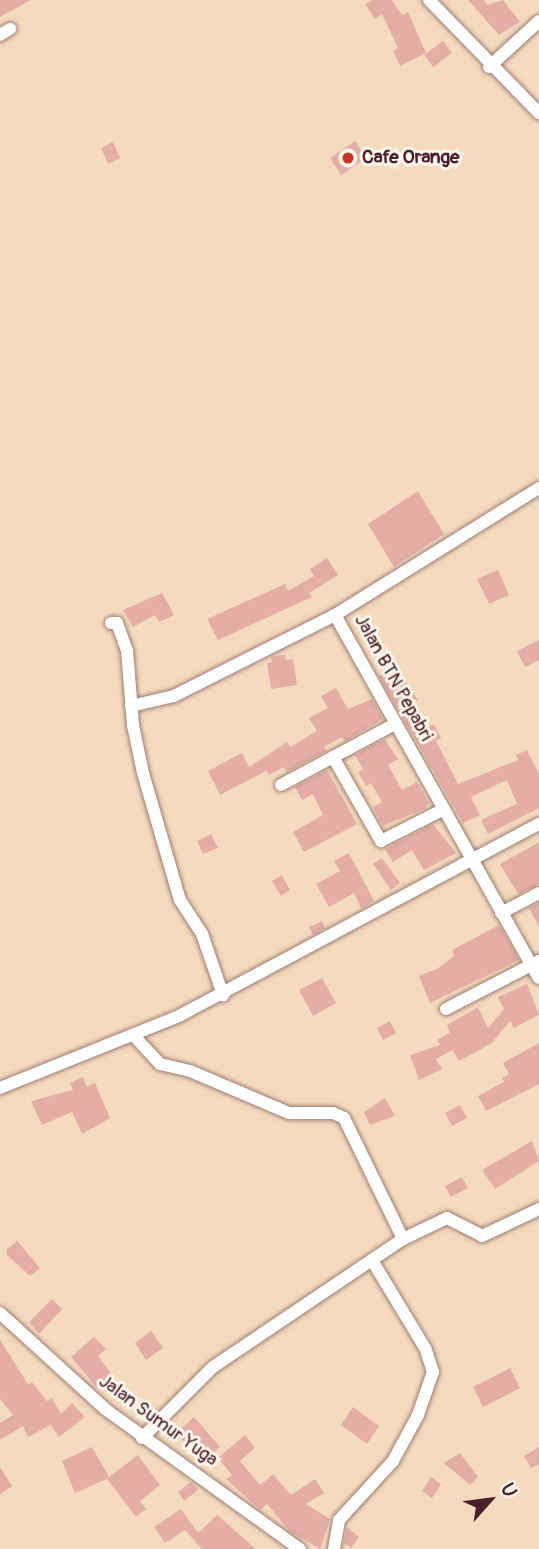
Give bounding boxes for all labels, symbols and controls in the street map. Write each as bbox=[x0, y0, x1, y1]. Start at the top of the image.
place label: Cafe Orange bbox=[362, 147, 459, 169]
marker: Cafe Orange bbox=[340, 150, 356, 166]
street label: Jalan BTN Pepabri bbox=[349, 611, 437, 745]
street label: Jalan Sumur Yuga bbox=[94, 1370, 222, 1472]
north arrow bbox=[455, 1465, 525, 1535]
text: U bbox=[495, 1479, 522, 1501]

